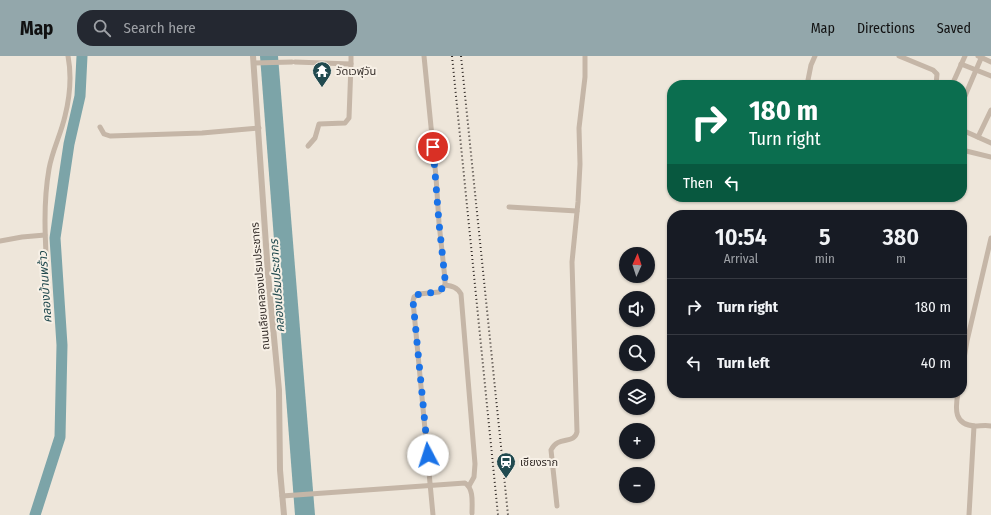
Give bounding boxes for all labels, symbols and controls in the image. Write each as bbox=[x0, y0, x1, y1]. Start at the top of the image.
search box bbox=[77, 10, 357, 46]
text: Map bbox=[20, 17, 53, 40]
icon: search bbox=[91, 17, 113, 39]
text: Search here bbox=[123, 19, 196, 37]
text: Map bbox=[811, 20, 835, 37]
text: Directions bbox=[857, 20, 915, 37]
text: Saved bbox=[937, 20, 971, 37]
temple icon: วัดเวฬุวัน bbox=[311, 60, 333, 88]
place label: วัดเวฬุวัน bbox=[336, 65, 376, 78]
text: 180 m bbox=[749, 94, 818, 127]
icon: right bbox=[683, 96, 735, 148]
text: Turn right bbox=[749, 128, 821, 150]
pin bbox=[416, 130, 450, 164]
icon: arrive bbox=[422, 136, 444, 158]
icon: left bbox=[721, 172, 743, 194]
text: Then bbox=[683, 174, 713, 192]
street label: ถนนเลียบคลองเปรมประชากร bbox=[248, 222, 273, 350]
text: 10:54 bbox=[715, 223, 767, 251]
text: 5 bbox=[819, 223, 831, 251]
text: 380 bbox=[883, 223, 919, 251]
water label: คลองเปรมประชากร bbox=[267, 238, 287, 333]
north arrow bbox=[619, 247, 655, 283]
map controls bbox=[619, 247, 655, 503]
water label: คลองบ้านพร้าว bbox=[35, 250, 54, 323]
text: Arrival bbox=[724, 251, 758, 266]
text: min bbox=[815, 251, 835, 266]
text: m bbox=[896, 251, 906, 266]
button: sound bbox=[619, 291, 655, 327]
icon: right bbox=[683, 296, 705, 318]
text: Turn right bbox=[717, 298, 778, 316]
text: 180 m bbox=[915, 298, 951, 316]
button: search bbox=[619, 335, 655, 371]
icon: left bbox=[683, 352, 705, 374]
text: Turn left bbox=[717, 354, 770, 372]
text: 40 m bbox=[921, 354, 951, 372]
button: layers bbox=[619, 379, 655, 415]
button: + bbox=[619, 423, 655, 459]
position arrow bbox=[407, 434, 449, 476]
station icon: เชียงราก bbox=[495, 451, 517, 479]
place label: เชียงราก bbox=[520, 456, 558, 469]
button: − bbox=[619, 467, 655, 503]

